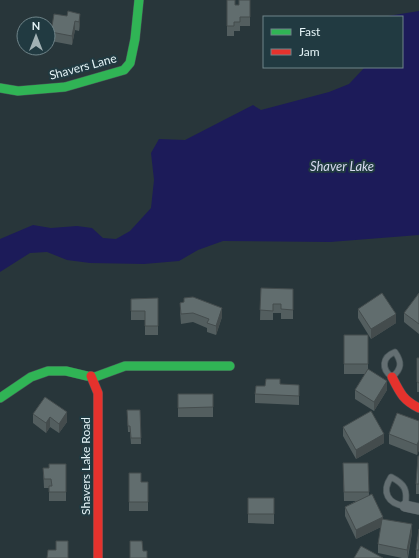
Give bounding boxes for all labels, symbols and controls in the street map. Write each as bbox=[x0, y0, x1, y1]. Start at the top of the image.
north arrow bbox=[16, 16, 56, 56]
legend bbox=[263, 16, 403, 68]
text: N bbox=[32, 19, 40, 32]
text: Fast bbox=[299, 24, 321, 39]
text: Jam bbox=[299, 44, 320, 59]
street label: Shavers Lane bbox=[48, 50, 118, 83]
water label: Shaver Lake bbox=[310, 158, 374, 174]
street label: Shavers Lake Road bbox=[78, 417, 93, 515]

